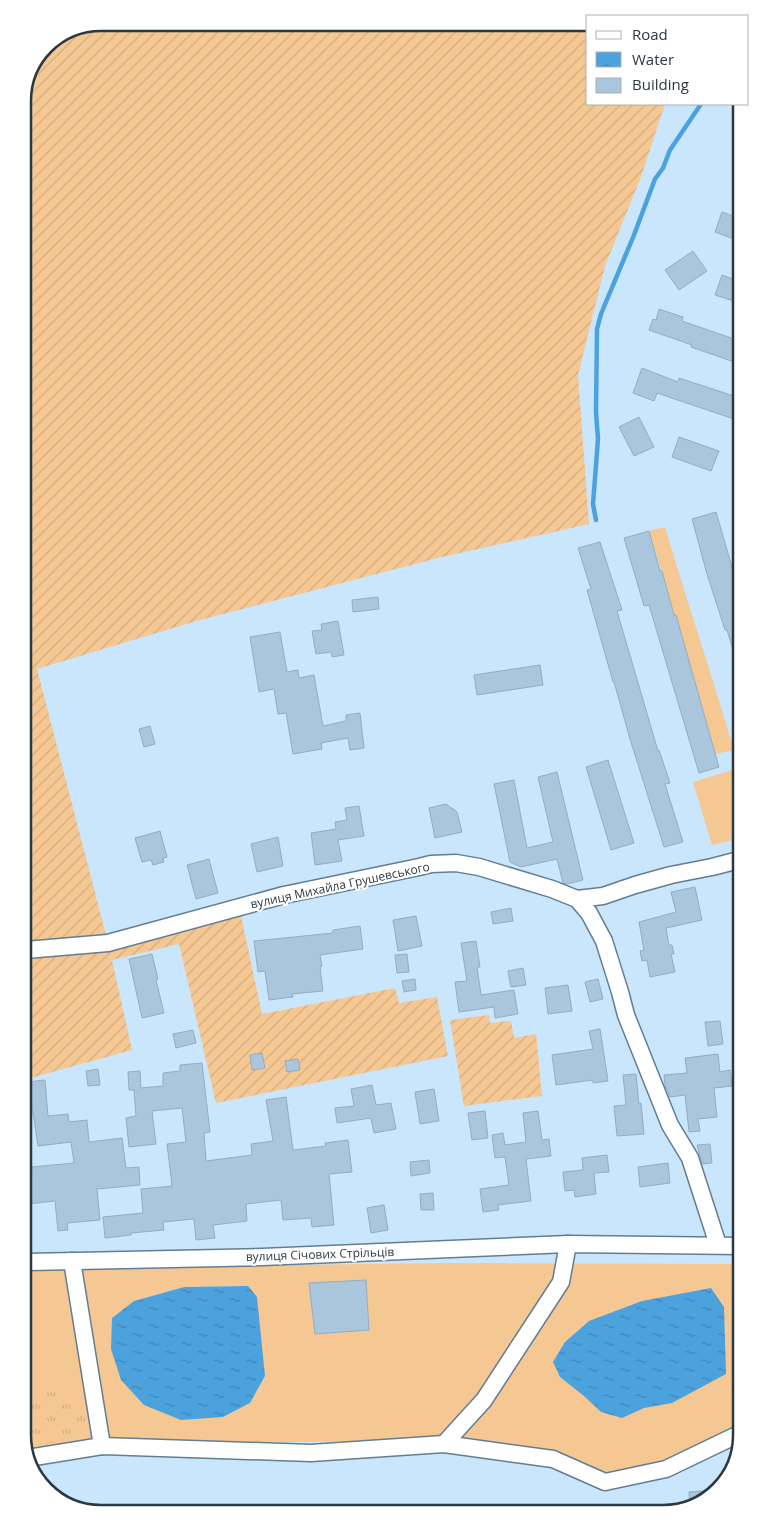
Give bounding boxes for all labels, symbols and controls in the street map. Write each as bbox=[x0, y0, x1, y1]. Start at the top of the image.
legend bbox=[586, 15, 749, 105]
text: Road bbox=[632, 24, 668, 44]
text: Water bbox=[632, 49, 674, 69]
text: Building bbox=[632, 74, 689, 94]
street label: вулиця Михайла Грушевського bbox=[249, 858, 431, 912]
street label: вулиця Січових Стрільців bbox=[245, 1243, 395, 1265]

